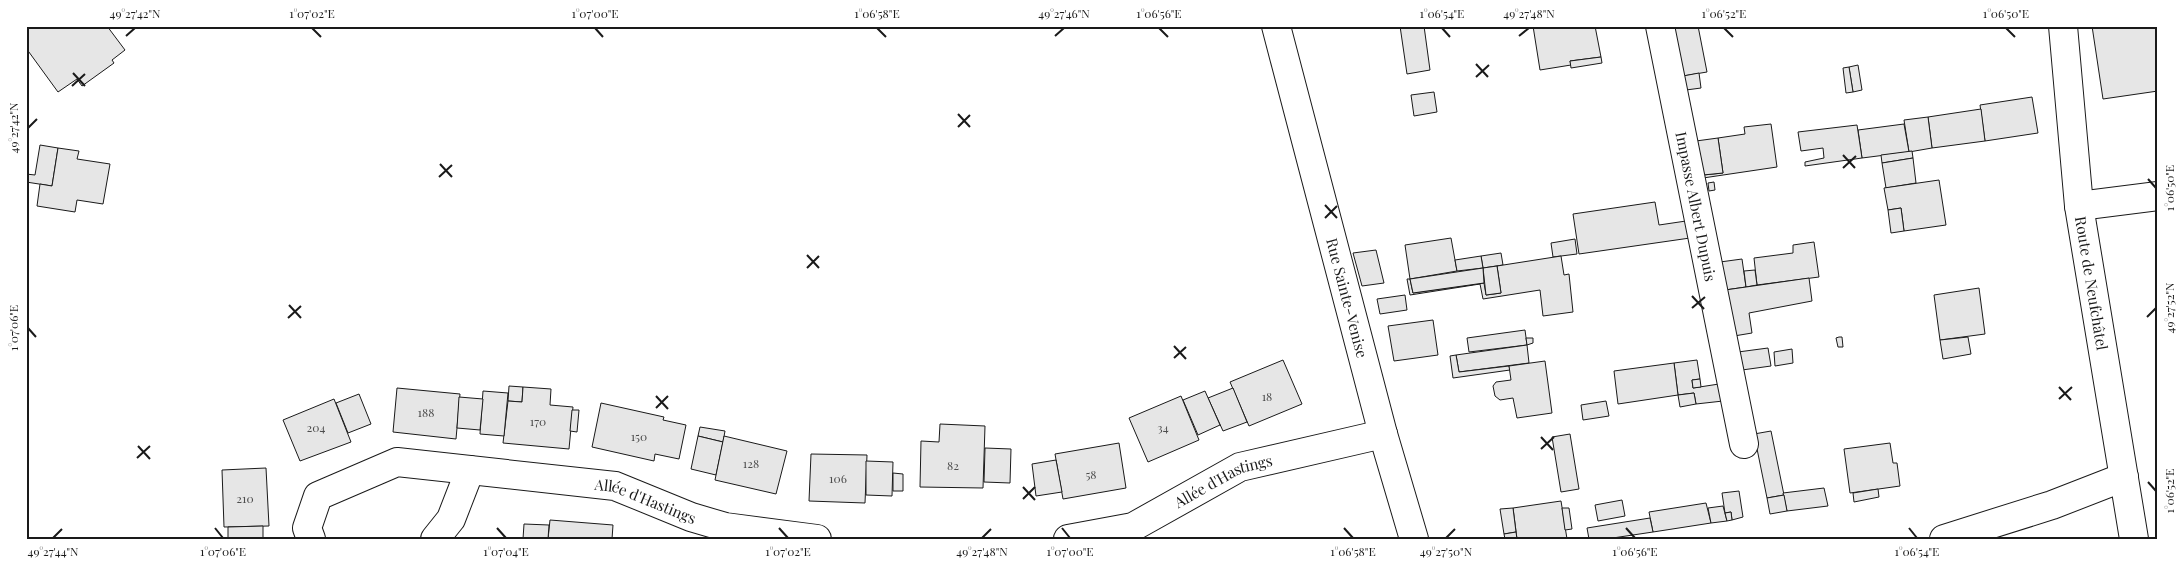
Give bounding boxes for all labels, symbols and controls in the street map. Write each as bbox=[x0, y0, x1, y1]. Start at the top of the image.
text: 49°27'42"N bbox=[110, 5, 161, 21]
text: 1°07'02"E bbox=[289, 5, 335, 21]
text: 1°07'00"E bbox=[571, 5, 619, 21]
text: 1°06'58"E bbox=[854, 5, 900, 21]
text: 49°27'46"N bbox=[1038, 5, 1090, 21]
text: 1°06'56"E bbox=[1136, 5, 1182, 21]
text: 1°06'54"E bbox=[1420, 5, 1464, 21]
text: 49°27'48"N bbox=[1503, 5, 1555, 21]
text: 1°06'52"E bbox=[1702, 5, 1746, 21]
text: 1°06'50"E bbox=[1983, 5, 2029, 21]
text: 49°27'42"N bbox=[5, 102, 21, 153]
street label: Impasse Albert Dupuis bbox=[1671, 130, 1721, 283]
text: 1°06'50"E bbox=[2161, 165, 2177, 211]
street label: Route de Neufchâtel bbox=[2071, 215, 2113, 352]
street label: Rue Sainte-Venise bbox=[1322, 236, 1373, 360]
text: 49°27'52"N bbox=[2161, 282, 2177, 333]
text: 1°07'06"E bbox=[5, 305, 21, 351]
house number: 18 bbox=[1262, 388, 1272, 404]
house number: 188 bbox=[418, 404, 434, 420]
house number: 170 bbox=[530, 413, 546, 429]
house number: 204 bbox=[307, 419, 326, 435]
house number: 34 bbox=[1157, 419, 1169, 435]
house number: 150 bbox=[631, 428, 647, 444]
street label: Allée d'Hastings bbox=[1169, 450, 1274, 513]
house number: 128 bbox=[743, 455, 759, 471]
house number: 82 bbox=[947, 457, 959, 473]
house number: 58 bbox=[1085, 466, 1097, 482]
text: 1°06'52"E bbox=[2161, 469, 2177, 513]
house number: 106 bbox=[829, 470, 847, 486]
street label: Allée d'Hastings bbox=[593, 474, 698, 528]
house number: 210 bbox=[236, 490, 254, 506]
text: 49°27'44"N bbox=[28, 543, 79, 559]
text: 1°07'06"E bbox=[200, 543, 246, 559]
text: 1°07'04"E bbox=[483, 543, 529, 559]
text: 1°07'02"E bbox=[765, 543, 811, 559]
text: 49°27'48"N bbox=[956, 543, 1008, 559]
text: 1°07'00"E bbox=[1046, 543, 1094, 559]
text: 1°06'58"E bbox=[1330, 543, 1376, 559]
text: 49°27'50"N bbox=[1420, 543, 1473, 559]
text: 1°06'56"E bbox=[1612, 543, 1658, 559]
text: 1°06'54"E bbox=[1895, 543, 1939, 559]

